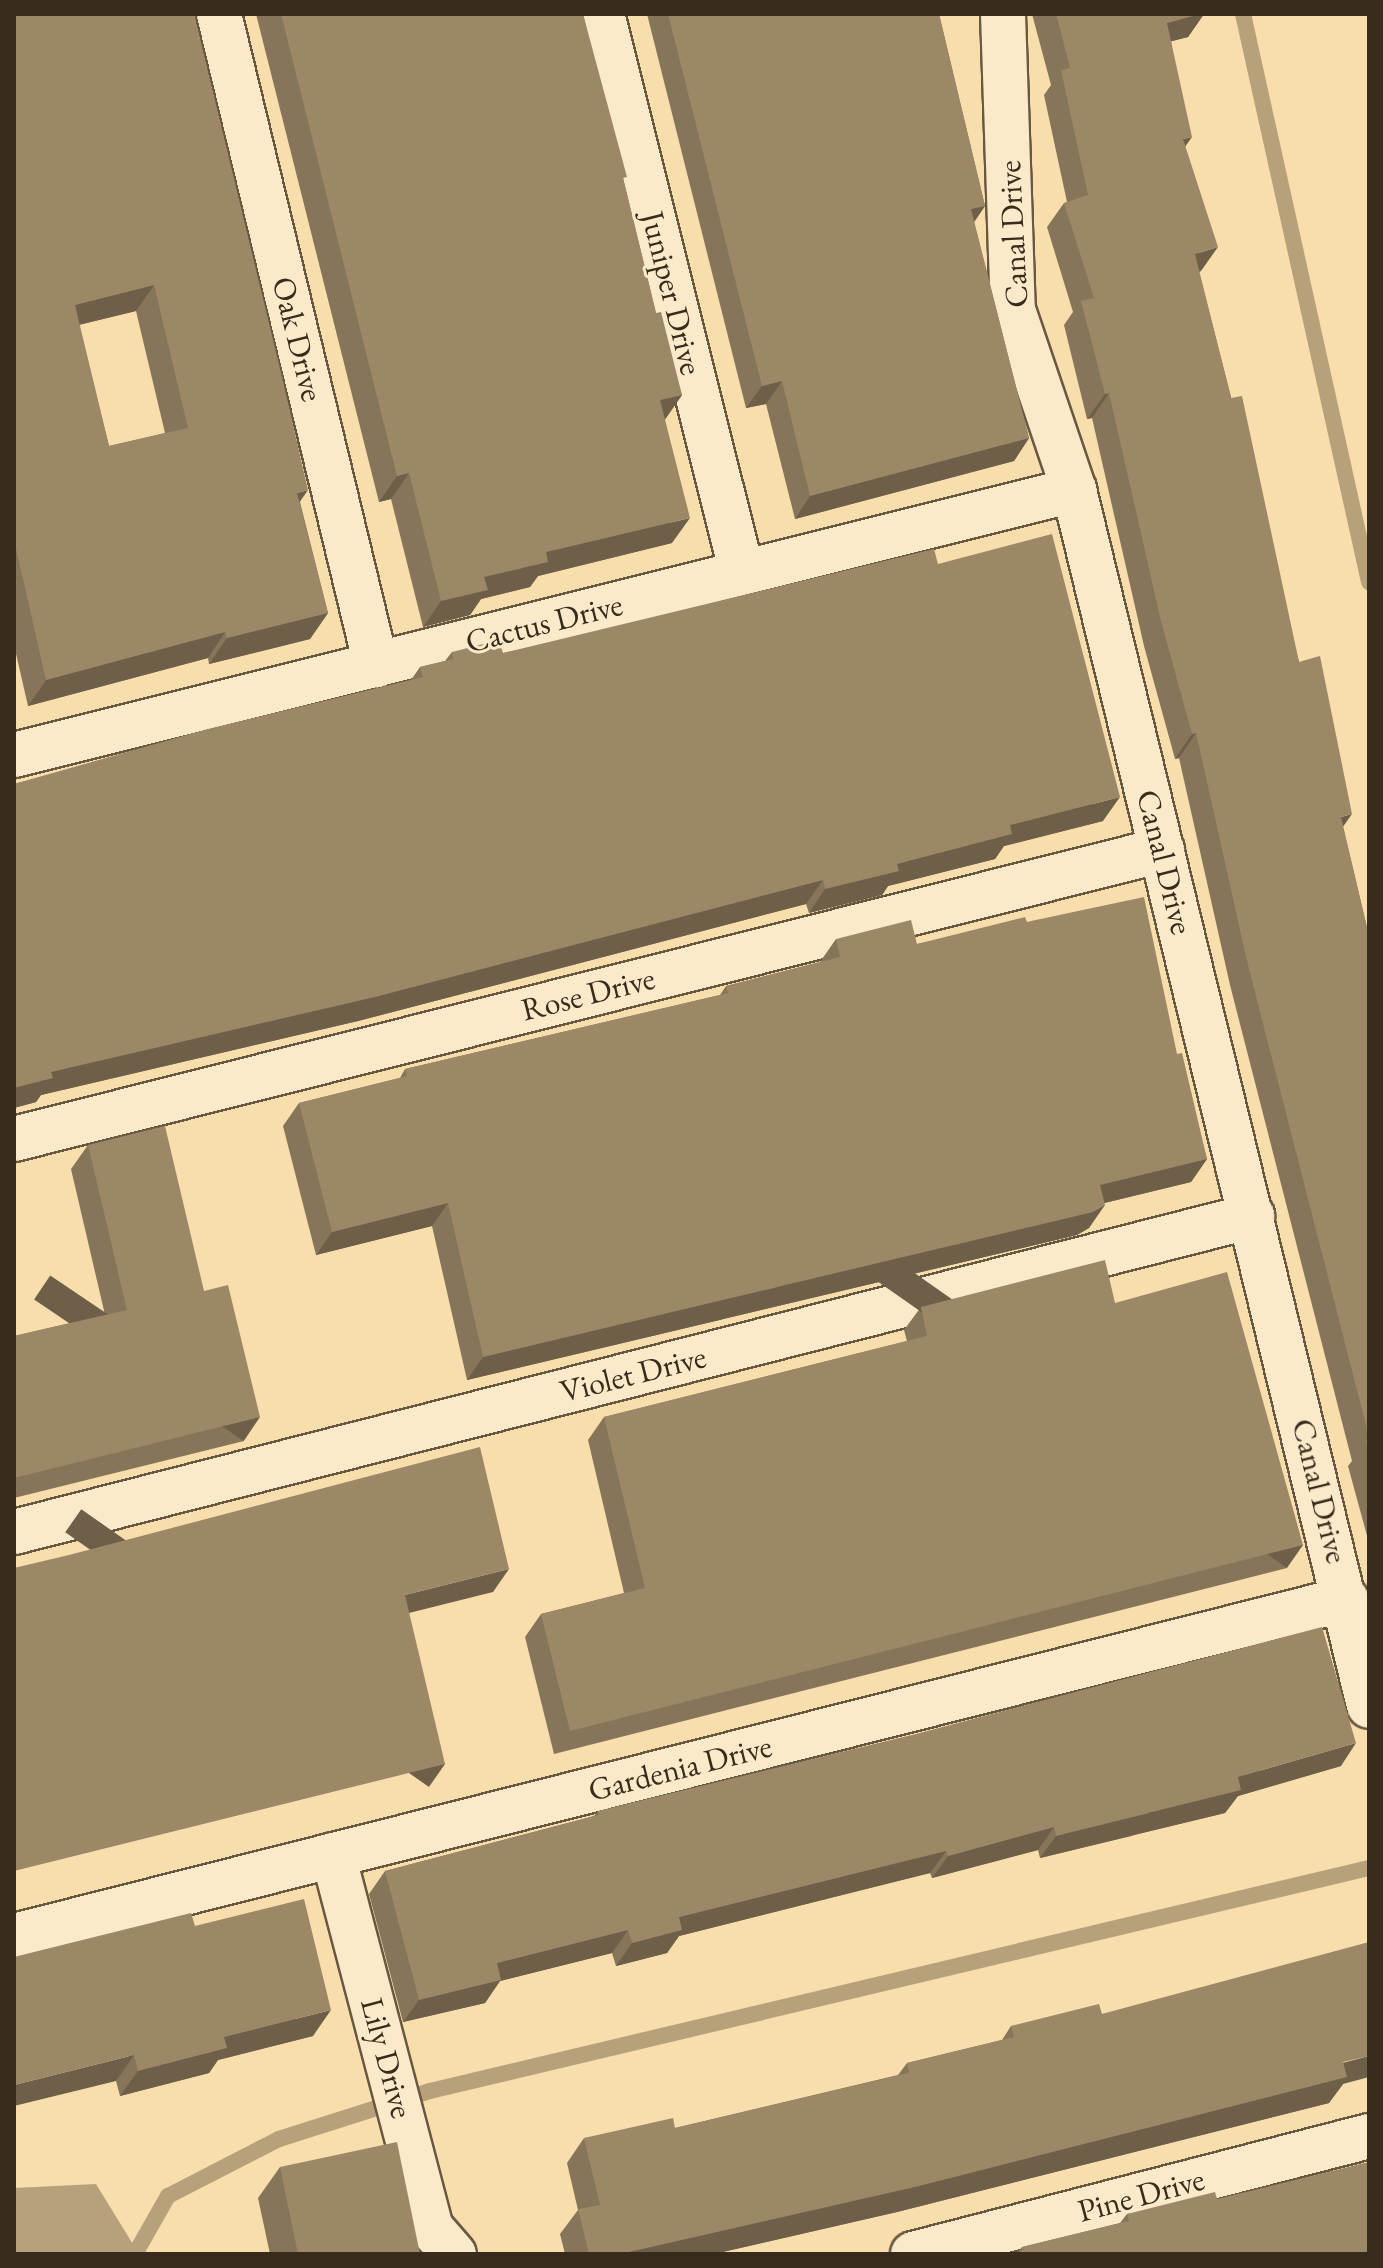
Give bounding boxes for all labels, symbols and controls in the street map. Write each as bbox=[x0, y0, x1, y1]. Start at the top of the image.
street label: Canal Drive bbox=[990, 159, 1036, 309]
street label: Juniper Drive bbox=[633, 207, 711, 379]
street label: Oak Drive bbox=[264, 273, 332, 405]
street label: Cactus Drive bbox=[461, 585, 627, 661]
street label: Canal Drive bbox=[1129, 786, 1201, 938]
street label: Rose Drive bbox=[517, 959, 659, 1029]
street label: Violet Drive bbox=[556, 1337, 710, 1411]
street label: Canal Drive bbox=[1284, 1415, 1356, 1567]
street label: Gardenia Drive bbox=[584, 1727, 776, 1809]
street label: Lily Drive bbox=[353, 1994, 421, 2122]
street label: Pine Drive bbox=[1073, 2160, 1209, 2230]

